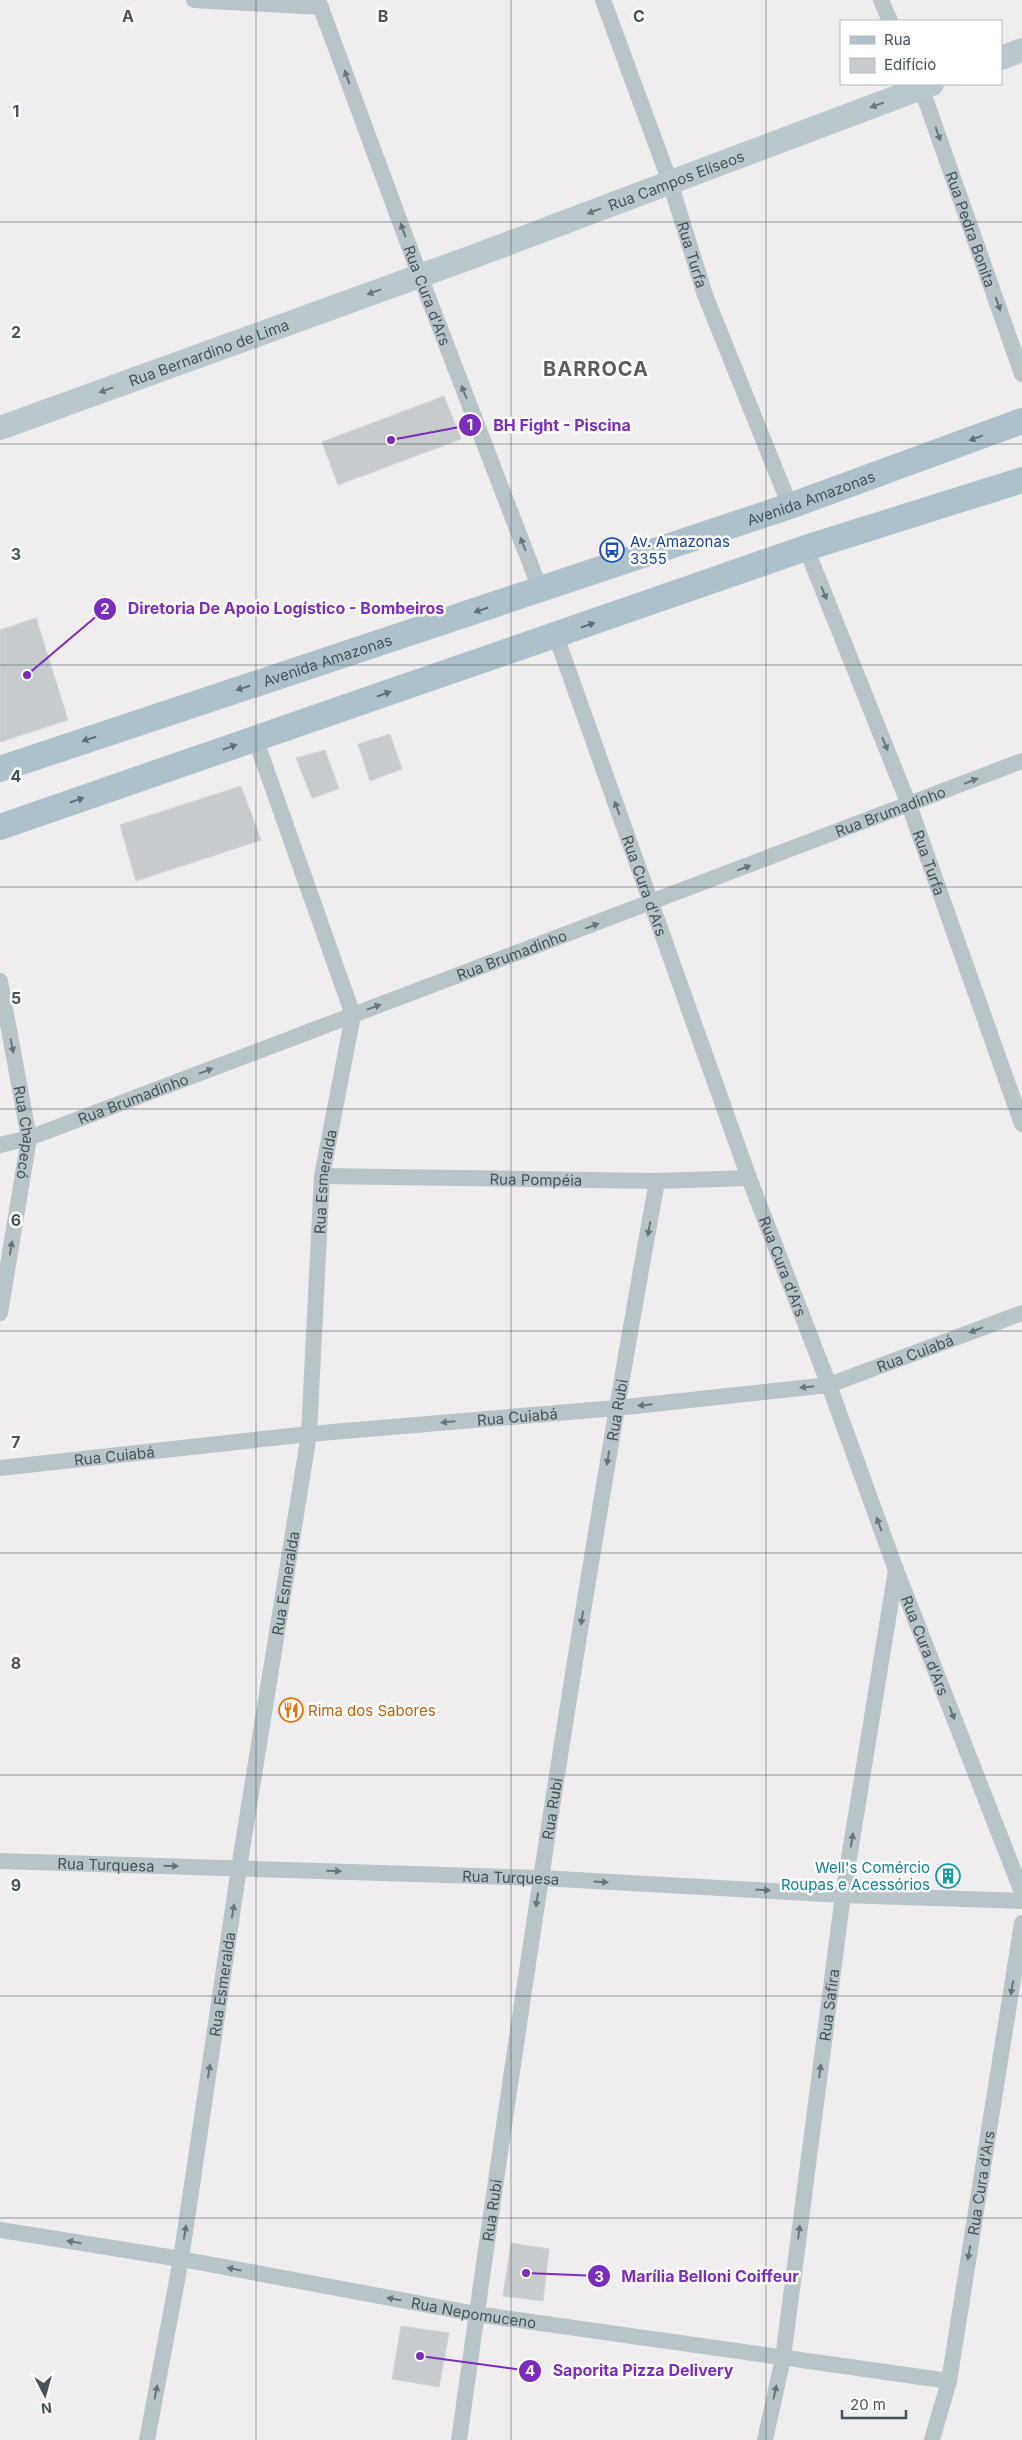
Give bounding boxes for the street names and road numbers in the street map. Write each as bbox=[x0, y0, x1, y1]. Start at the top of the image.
street label: Rua Campos Elíseos bbox=[605, 146, 747, 214]
street label: Rua Pedra Bonita bbox=[942, 169, 1000, 290]
street label: Rua Turfa bbox=[673, 219, 712, 290]
street label: Rua Cura d'Ars bbox=[400, 243, 455, 348]
street label: Rua Bernardino de Lima bbox=[126, 315, 291, 390]
street label: Avenida Amazonas bbox=[744, 466, 878, 529]
street label: Avenida Amazonas bbox=[260, 630, 394, 690]
street label: Rua Brumadinho bbox=[832, 781, 948, 841]
street label: Rua Turfa bbox=[909, 827, 950, 898]
street label: Rua Cura d'Ars bbox=[618, 833, 672, 939]
street label: Rua Brumadinho bbox=[454, 925, 569, 984]
street label: Rua Brumadinho bbox=[75, 1069, 191, 1128]
street label: Rua Chapecó bbox=[10, 1084, 39, 1181]
street label: Rua Esmeralda bbox=[310, 1128, 340, 1234]
street label: Rua Pompéia bbox=[489, 1169, 583, 1189]
street label: Rua Cura d'Ars bbox=[755, 1214, 811, 1319]
street label: Rua Cuiabá bbox=[874, 1330, 956, 1376]
street label: Rua Rubi bbox=[602, 1378, 631, 1442]
street label: Rua Cuiabá bbox=[476, 1403, 558, 1429]
street label: Rua Cuiabá bbox=[73, 1442, 156, 1469]
street label: Rua Esmeralda bbox=[267, 1530, 303, 1637]
street label: Rua Cura d'Ars bbox=[897, 1593, 954, 1698]
street label: Rua Rubi bbox=[538, 1776, 566, 1841]
street label: Rua Turquesa bbox=[57, 1853, 155, 1875]
street label: Rua Turquesa bbox=[462, 1866, 560, 1889]
street label: Rua Esmeralda bbox=[205, 1931, 239, 2038]
street label: Rua Safira bbox=[815, 1968, 843, 2042]
street label: Rua Cura d'Ars bbox=[963, 2129, 998, 2237]
street label: Rua Rubi bbox=[478, 2178, 506, 2243]
street label: Rua Nepomuceno bbox=[410, 2293, 538, 2332]

